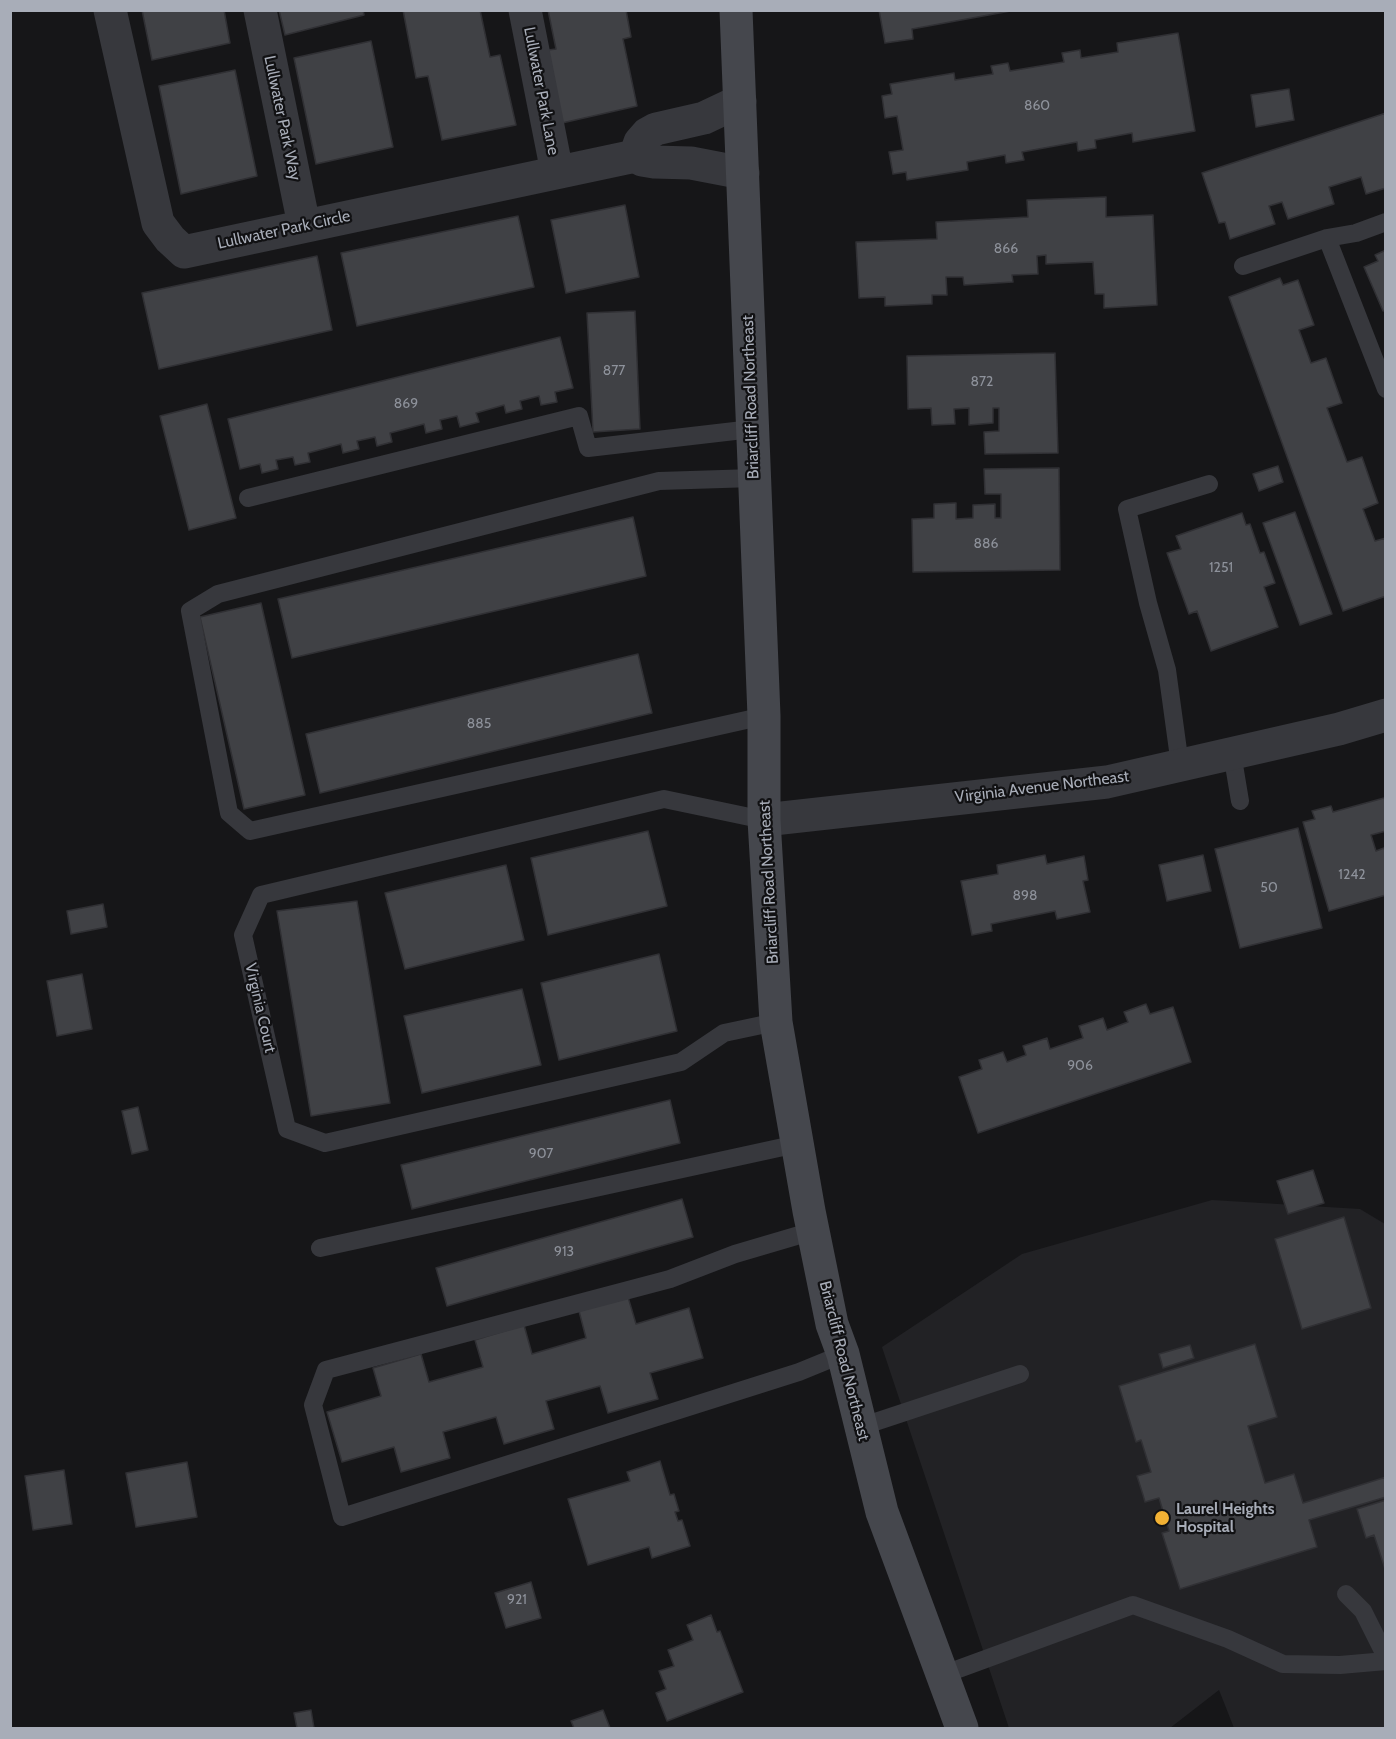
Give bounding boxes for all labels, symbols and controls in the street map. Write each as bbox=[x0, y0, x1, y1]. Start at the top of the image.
street label: Lullwater Park Lane bbox=[519, 25, 563, 157]
street label: Lullwater Park Way bbox=[259, 54, 305, 182]
house number: 860 bbox=[1024, 98, 1050, 114]
street label: Lullwater Park Circle bbox=[216, 207, 352, 253]
house number: 866 bbox=[994, 241, 1018, 257]
street label: Briarcliff Road Northeast bbox=[739, 315, 763, 479]
house number: 877 bbox=[603, 363, 625, 379]
house number: 872 bbox=[971, 374, 993, 390]
house number: 869 bbox=[394, 396, 418, 412]
house number: 886 bbox=[974, 536, 998, 552]
house number: 1251 bbox=[1209, 560, 1233, 576]
house number: 885 bbox=[467, 716, 491, 732]
street label: Virginia Avenue Northeast bbox=[954, 767, 1130, 807]
street label: Briarcliff Road Northeast bbox=[755, 800, 783, 964]
house number: 1242 bbox=[1338, 867, 1366, 883]
house number: 50 bbox=[1260, 880, 1278, 896]
house number: 898 bbox=[1013, 888, 1037, 904]
street label: Virginia Court bbox=[240, 961, 280, 1055]
house number: 906 bbox=[1067, 1058, 1093, 1074]
house number: 907 bbox=[529, 1146, 553, 1162]
house number: 913 bbox=[554, 1244, 574, 1260]
street label: Briarcliff Road Northeast bbox=[815, 1279, 873, 1443]
place label: Laurel Heights Hospital bbox=[1176, 1499, 1274, 1537]
marker: Laurel Heights Hospital bbox=[1153, 1509, 1171, 1527]
house number: 921 bbox=[507, 1592, 527, 1608]

